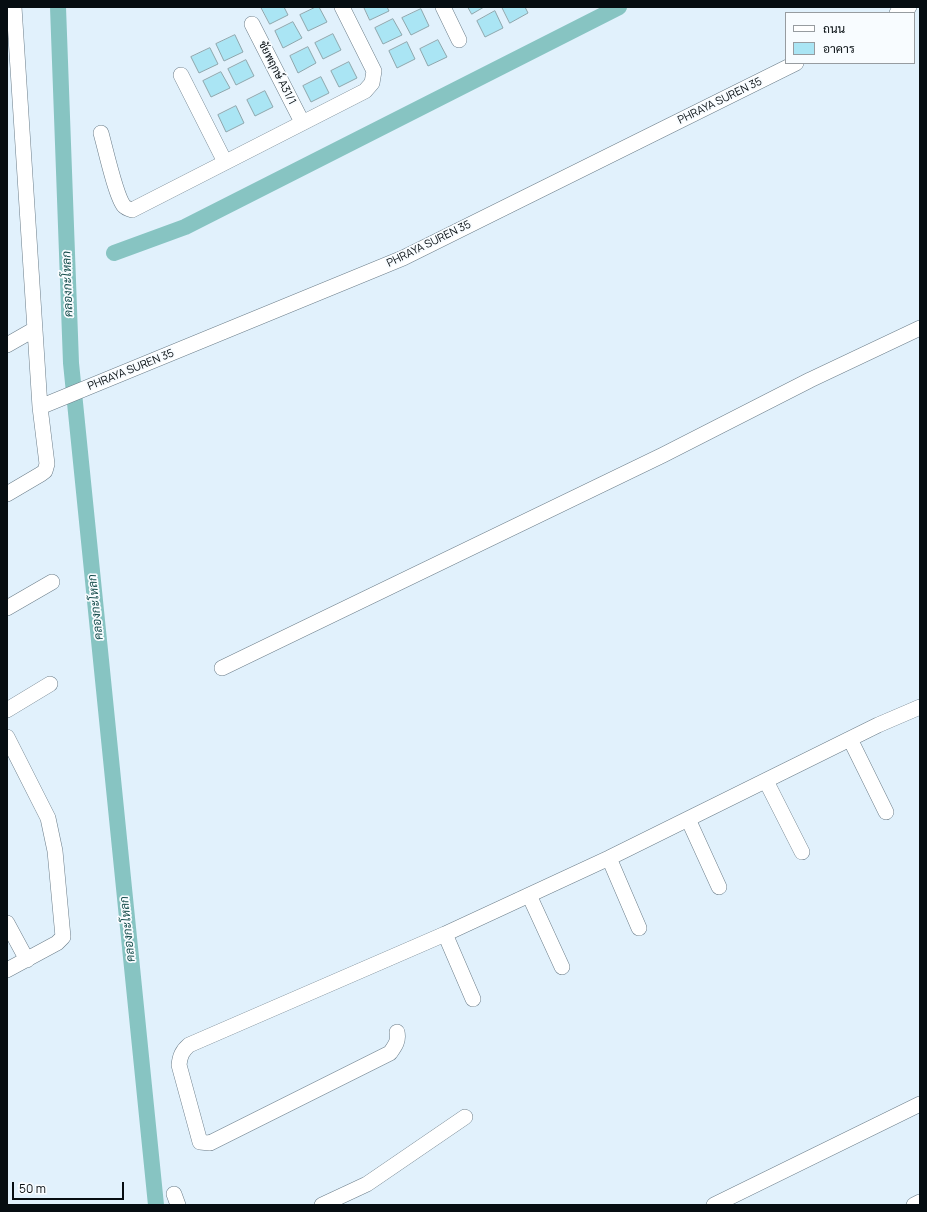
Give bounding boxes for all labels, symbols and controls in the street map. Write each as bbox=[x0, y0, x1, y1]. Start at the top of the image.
legend bbox=[785, 12, 915, 64]
text: ถนน bbox=[823, 20, 845, 37]
street label: ชัยพฤกษ์ A31/1 bbox=[255, 39, 299, 107]
text: อาคาร bbox=[823, 40, 855, 57]
street label: PHRAYA SUREN 35 bbox=[676, 75, 764, 127]
street label: PHRAYA SUREN 35 bbox=[385, 218, 473, 270]
water label: คลองกะโหลก bbox=[60, 251, 76, 317]
street label: PHRAYA SUREN 35 bbox=[86, 347, 176, 393]
water label: คลองกะโหลก bbox=[85, 573, 107, 641]
water label: คลองกะโหลก bbox=[117, 895, 139, 963]
scale bar bbox=[14, 1174, 126, 1200]
text: 50 m bbox=[19, 1180, 46, 1197]

